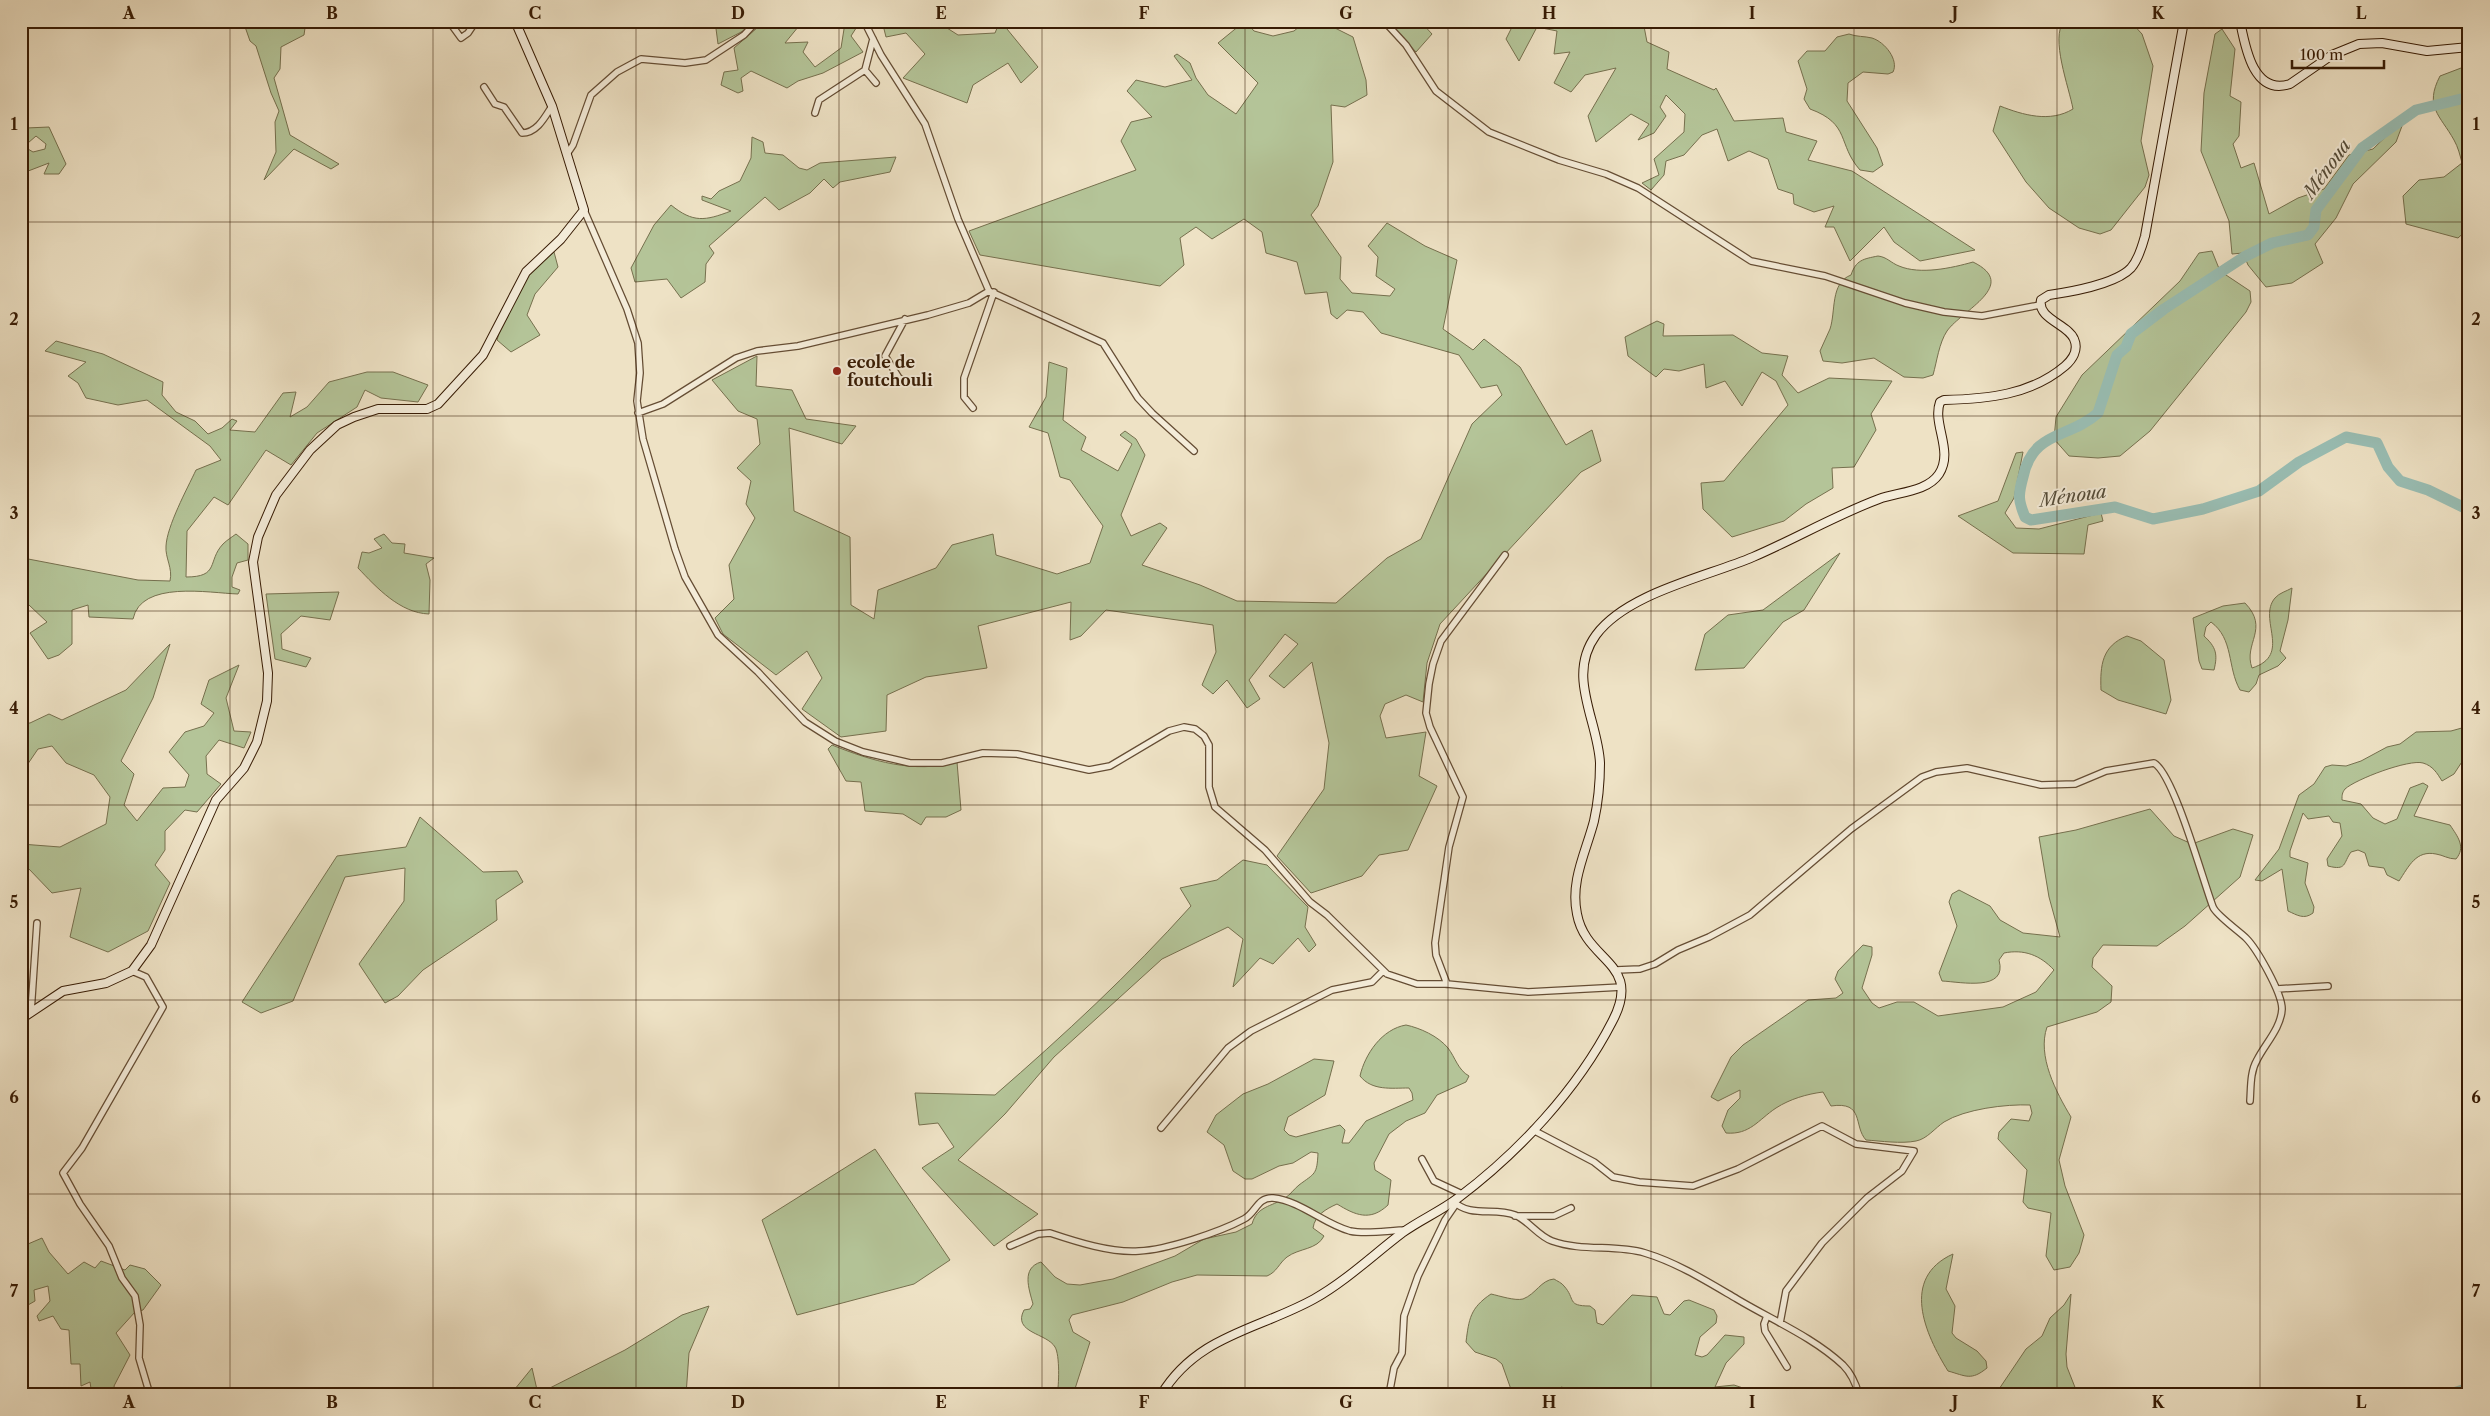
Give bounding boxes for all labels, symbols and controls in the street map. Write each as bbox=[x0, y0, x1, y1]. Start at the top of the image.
text: A bbox=[122, 3, 136, 23]
text: B bbox=[326, 3, 338, 23]
text: C bbox=[529, 3, 541, 23]
text: D bbox=[731, 3, 745, 23]
text: E bbox=[935, 3, 947, 23]
text: F bbox=[1139, 3, 1150, 23]
text: G bbox=[1339, 3, 1353, 23]
text: H bbox=[1542, 3, 1556, 23]
text: I bbox=[1749, 3, 1756, 23]
text: J bbox=[1949, 3, 1958, 23]
text: K bbox=[2152, 3, 2166, 23]
text: L bbox=[2355, 3, 2367, 23]
scale bar bbox=[2292, 38, 2385, 70]
text: 100 m bbox=[2300, 45, 2343, 64]
text: 1 bbox=[10, 114, 18, 134]
text: 1 bbox=[2472, 114, 2480, 134]
water label: Ménoua bbox=[2297, 135, 2356, 204]
text: 2 bbox=[9, 309, 19, 329]
text: 2 bbox=[2471, 309, 2481, 329]
place label: ecole de foutchouli bbox=[847, 352, 933, 390]
marker: ecole de foutchouli bbox=[831, 365, 843, 377]
water label: Ménoua bbox=[2036, 480, 2108, 512]
text: 3 bbox=[9, 503, 19, 523]
text: 3 bbox=[2471, 503, 2481, 523]
text: 4 bbox=[9, 698, 19, 718]
text: 4 bbox=[2471, 698, 2481, 718]
text: 5 bbox=[10, 892, 19, 912]
text: 5 bbox=[2472, 892, 2481, 912]
text: 6 bbox=[9, 1087, 19, 1107]
text: 6 bbox=[2471, 1087, 2481, 1107]
text: 7 bbox=[10, 1281, 19, 1301]
text: 7 bbox=[2472, 1281, 2481, 1301]
text: A bbox=[122, 1392, 136, 1412]
text: B bbox=[326, 1392, 338, 1412]
text: C bbox=[529, 1392, 541, 1412]
text: D bbox=[731, 1392, 745, 1412]
text: E bbox=[935, 1392, 947, 1412]
text: F bbox=[1139, 1392, 1150, 1412]
text: G bbox=[1339, 1392, 1353, 1412]
text: H bbox=[1542, 1392, 1556, 1412]
text: I bbox=[1749, 1392, 1756, 1412]
text: J bbox=[1949, 1392, 1958, 1412]
text: K bbox=[2152, 1392, 2166, 1412]
text: L bbox=[2355, 1392, 2367, 1412]

